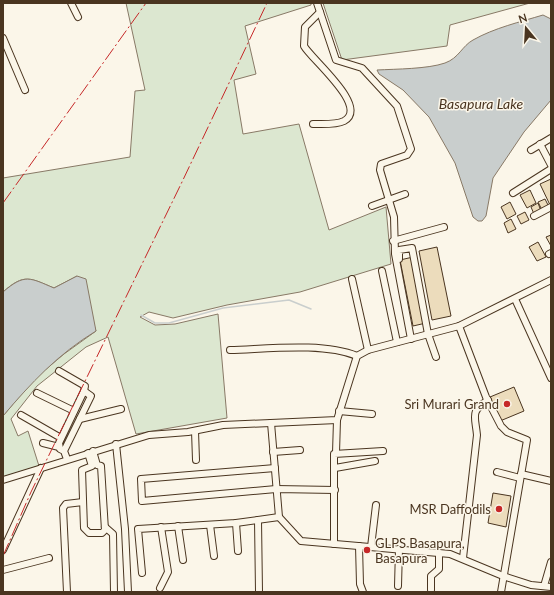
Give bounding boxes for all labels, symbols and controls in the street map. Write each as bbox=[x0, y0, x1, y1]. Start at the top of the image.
north arrow bbox=[506, 8, 546, 48]
text: N bbox=[517, 11, 529, 26]
water label: Basapura Lake bbox=[439, 95, 524, 112]
place label: Sri Murari Grand bbox=[404, 396, 499, 412]
marker: Sri Murari Grand bbox=[502, 399, 512, 409]
place label: MSR Daffodils bbox=[409, 501, 491, 517]
marker: MSR Daffodils bbox=[494, 504, 504, 514]
place label: GLPS Basapura, Basapura bbox=[375, 535, 465, 566]
marker: GLPS Basapura, Basapura bbox=[362, 545, 372, 555]

